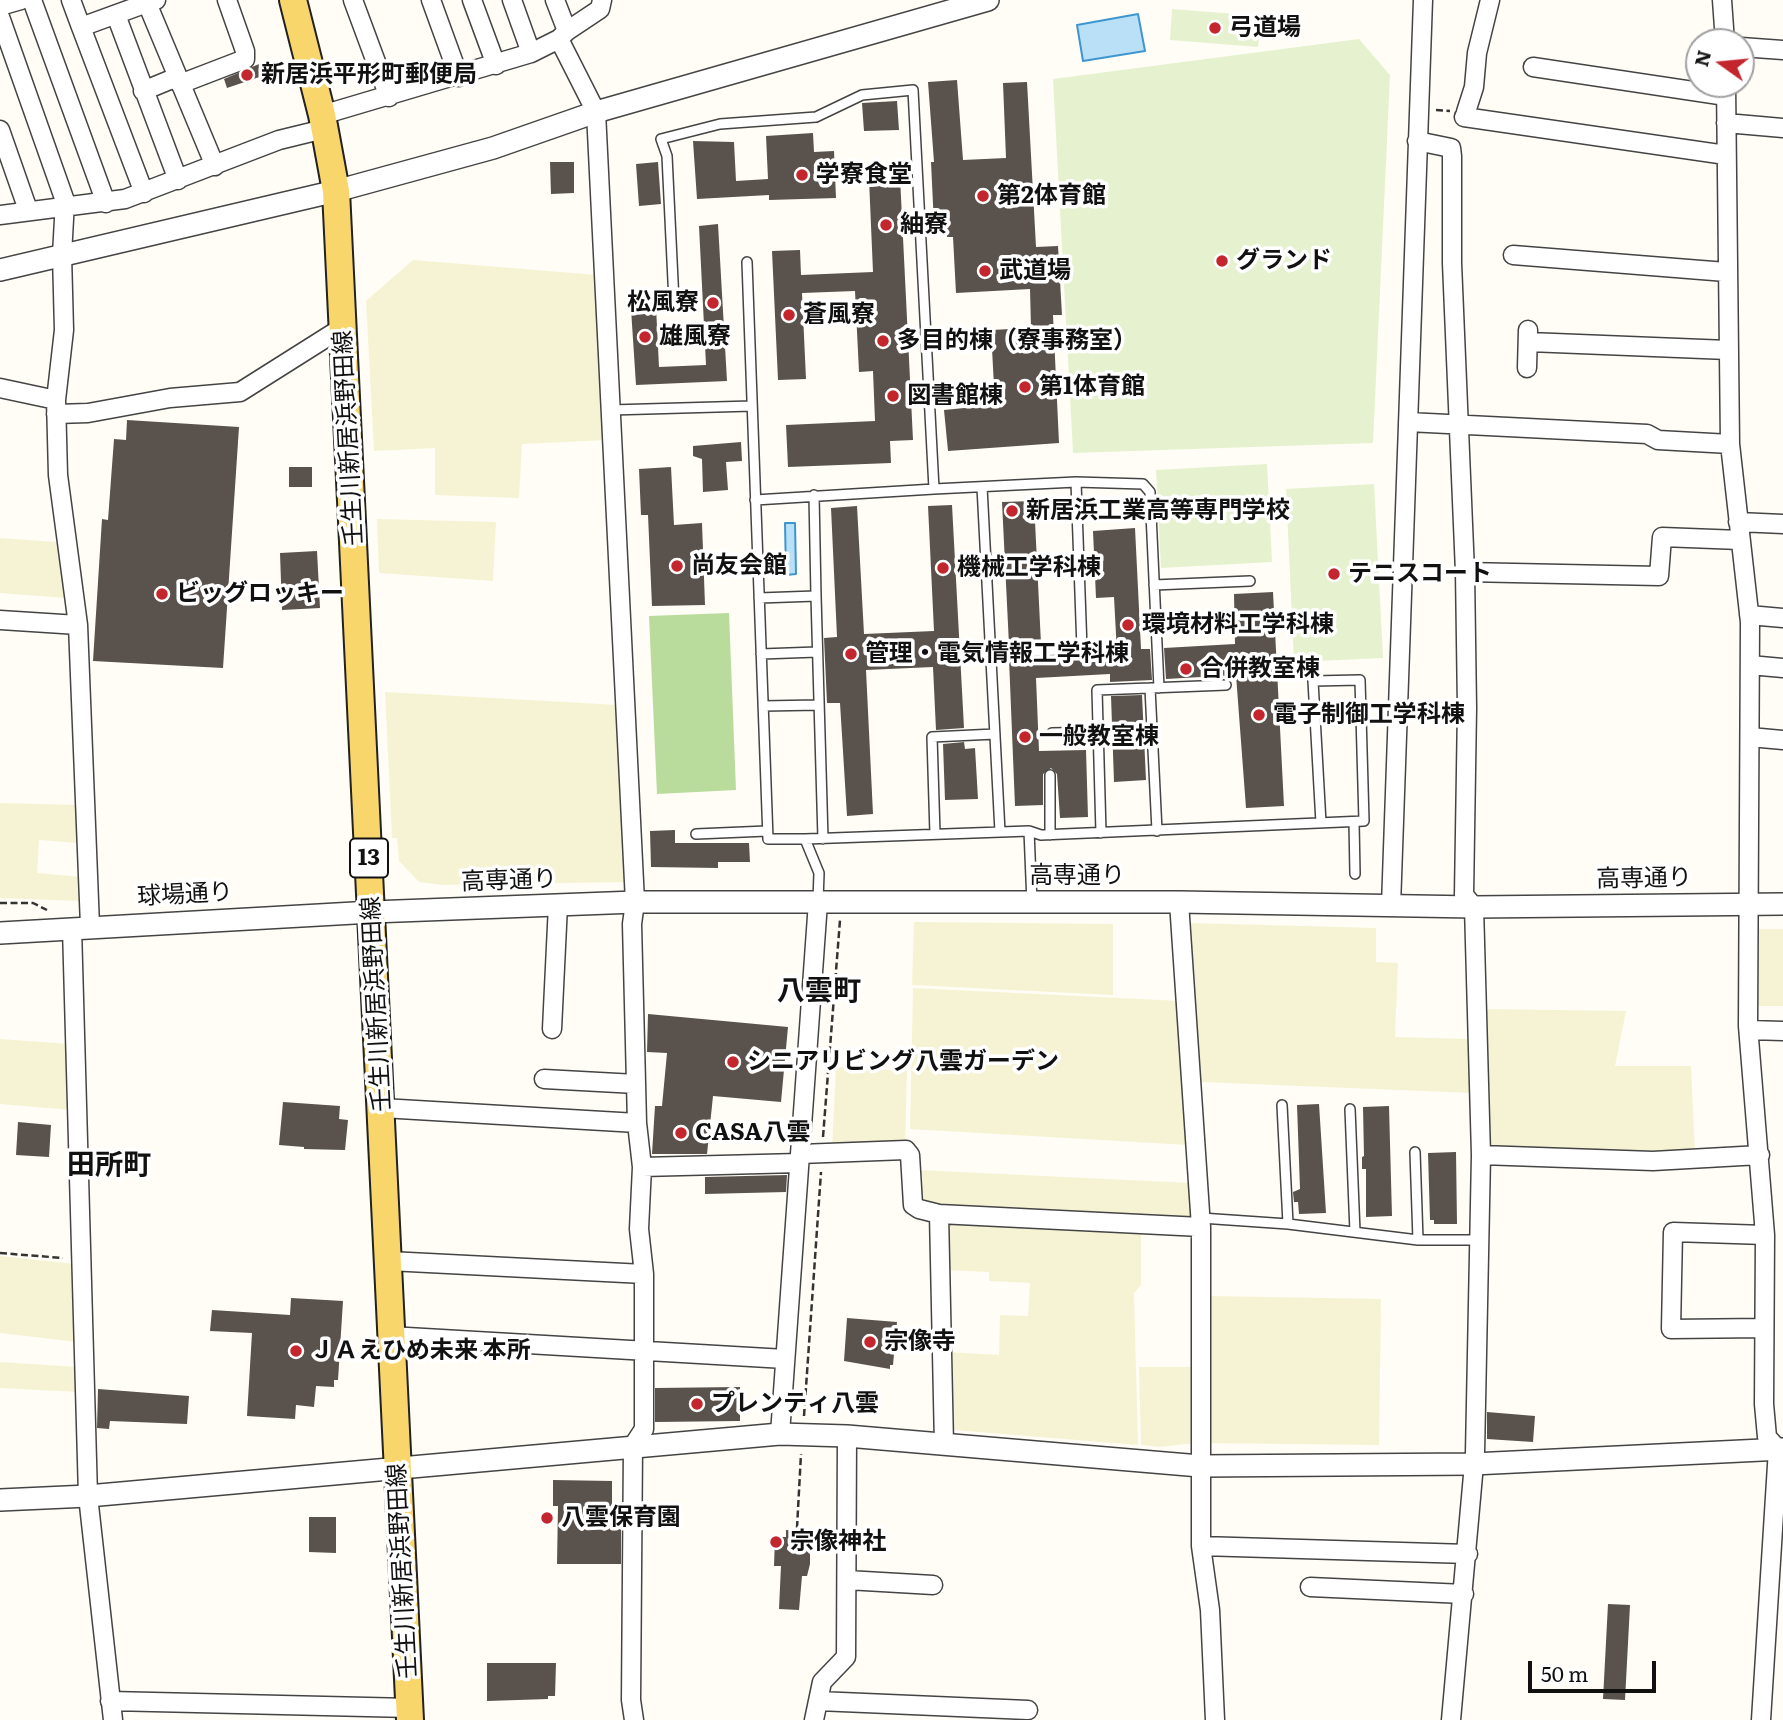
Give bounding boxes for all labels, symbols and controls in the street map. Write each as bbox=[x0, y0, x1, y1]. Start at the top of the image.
place label: 弓道場 bbox=[1229, 14, 1301, 42]
marker: 弓道場 bbox=[1207, 20, 1223, 36]
north arrow bbox=[1685, 28, 1755, 98]
text: N bbox=[1686, 47, 1717, 69]
place label: 新居浜平形町郵便局 bbox=[261, 61, 477, 89]
marker: 新居浜平形町郵便局 bbox=[239, 67, 255, 83]
place label: 学寮食堂 bbox=[816, 161, 912, 189]
marker: 学寮食堂 bbox=[794, 167, 810, 183]
place label: 第2体育館 bbox=[997, 182, 1106, 210]
marker: 第2体育館 bbox=[975, 188, 991, 204]
place label: 紬寮 bbox=[900, 211, 948, 239]
marker: 紬寮 bbox=[878, 217, 894, 233]
place label: グランド bbox=[1236, 247, 1332, 275]
marker: グランド bbox=[1214, 253, 1230, 269]
place label: 武道場 bbox=[999, 257, 1071, 285]
marker: 武道場 bbox=[977, 263, 993, 279]
place label: 松風寮 bbox=[627, 289, 699, 317]
marker: 松風寮 bbox=[705, 295, 721, 311]
place label: 蒼風寮 bbox=[803, 301, 875, 329]
marker: 蒼風寮 bbox=[781, 307, 797, 323]
place label: 雄風寮 bbox=[659, 323, 731, 351]
place label: 多目的棟（寮事務室） bbox=[897, 327, 1137, 355]
street label: 壬生川新居浜野田線 bbox=[329, 329, 369, 547]
marker: 雄風寮 bbox=[637, 329, 653, 345]
marker: 多目的棟（寮事務室） bbox=[875, 333, 891, 349]
place label: 第1体育館 bbox=[1039, 373, 1145, 401]
marker: 第1体育館 bbox=[1017, 379, 1033, 395]
place label: 図書館棟 bbox=[907, 382, 1003, 410]
marker: 図書館棟 bbox=[885, 388, 901, 404]
place label: 新居浜工業高等専門学校 bbox=[1026, 497, 1290, 525]
marker: 新居浜工業高等専門学校 bbox=[1004, 503, 1020, 519]
place label: 尚友会館 bbox=[691, 552, 787, 580]
place label: 機械工学科棟 bbox=[957, 554, 1101, 582]
marker: 尚友会館 bbox=[669, 558, 685, 574]
marker: 機械工学科棟 bbox=[935, 560, 951, 576]
place label: テニスコート bbox=[1348, 560, 1492, 588]
marker: テニスコート bbox=[1326, 566, 1342, 582]
place label: ビッグロッキー bbox=[176, 580, 344, 608]
marker: ビッグロッキー bbox=[154, 586, 170, 602]
place label: 環境材料工学科棟 bbox=[1142, 611, 1334, 639]
marker: 環境材料工学科棟 bbox=[1120, 617, 1136, 633]
place label: 管理・電気情報工学科棟 bbox=[865, 640, 1129, 668]
marker: 管理・電気情報工学科棟 bbox=[843, 646, 859, 662]
place label: 合併教室棟 bbox=[1200, 655, 1320, 683]
marker: 合併教室棟 bbox=[1178, 661, 1194, 677]
place label: 電子制御工学科棟 bbox=[1273, 701, 1465, 729]
marker: 電子制御工学科棟 bbox=[1251, 707, 1267, 723]
place label: 一般教室棟 bbox=[1039, 723, 1159, 751]
marker: 一般教室棟 bbox=[1017, 729, 1033, 745]
road number: 13 bbox=[350, 838, 388, 878]
street label: 高専通り bbox=[1029, 862, 1125, 890]
street label: 高専通り bbox=[1596, 864, 1692, 894]
street label: 高専通り bbox=[461, 865, 557, 897]
street label: 球場通り bbox=[136, 878, 234, 912]
street label: 壬生川新居浜野田線 bbox=[357, 895, 397, 1113]
district label: 八雲町 bbox=[777, 975, 861, 1009]
place label: シニアリビング八雲ガーデン bbox=[747, 1048, 1059, 1076]
marker: シニアリビング八雲ガーデン bbox=[725, 1054, 741, 1070]
place label: CASA八雲 bbox=[695, 1119, 810, 1147]
marker: CASA八雲 bbox=[673, 1125, 689, 1141]
district label: 田所町 bbox=[67, 1149, 151, 1183]
place label: 宗像寺 bbox=[884, 1328, 956, 1356]
marker: 宗像寺 bbox=[862, 1334, 878, 1350]
place label: ＪＡえひめ未来 本所 bbox=[310, 1337, 531, 1365]
marker: ＪＡえひめ未来 本所 bbox=[288, 1343, 304, 1359]
place label: プレンティ八雲 bbox=[711, 1390, 879, 1418]
marker: プレンティ八雲 bbox=[689, 1396, 705, 1412]
street label: 壬生川新居浜野田線 bbox=[383, 1462, 423, 1680]
place label: 八雲保育園 bbox=[561, 1504, 681, 1532]
marker: 八雲保育園 bbox=[539, 1510, 555, 1526]
place label: 宗像神社 bbox=[790, 1528, 886, 1556]
marker: 宗像神社 bbox=[768, 1534, 784, 1550]
scale bar bbox=[1531, 1646, 1659, 1690]
text: 50 m bbox=[1541, 1657, 1588, 1688]

